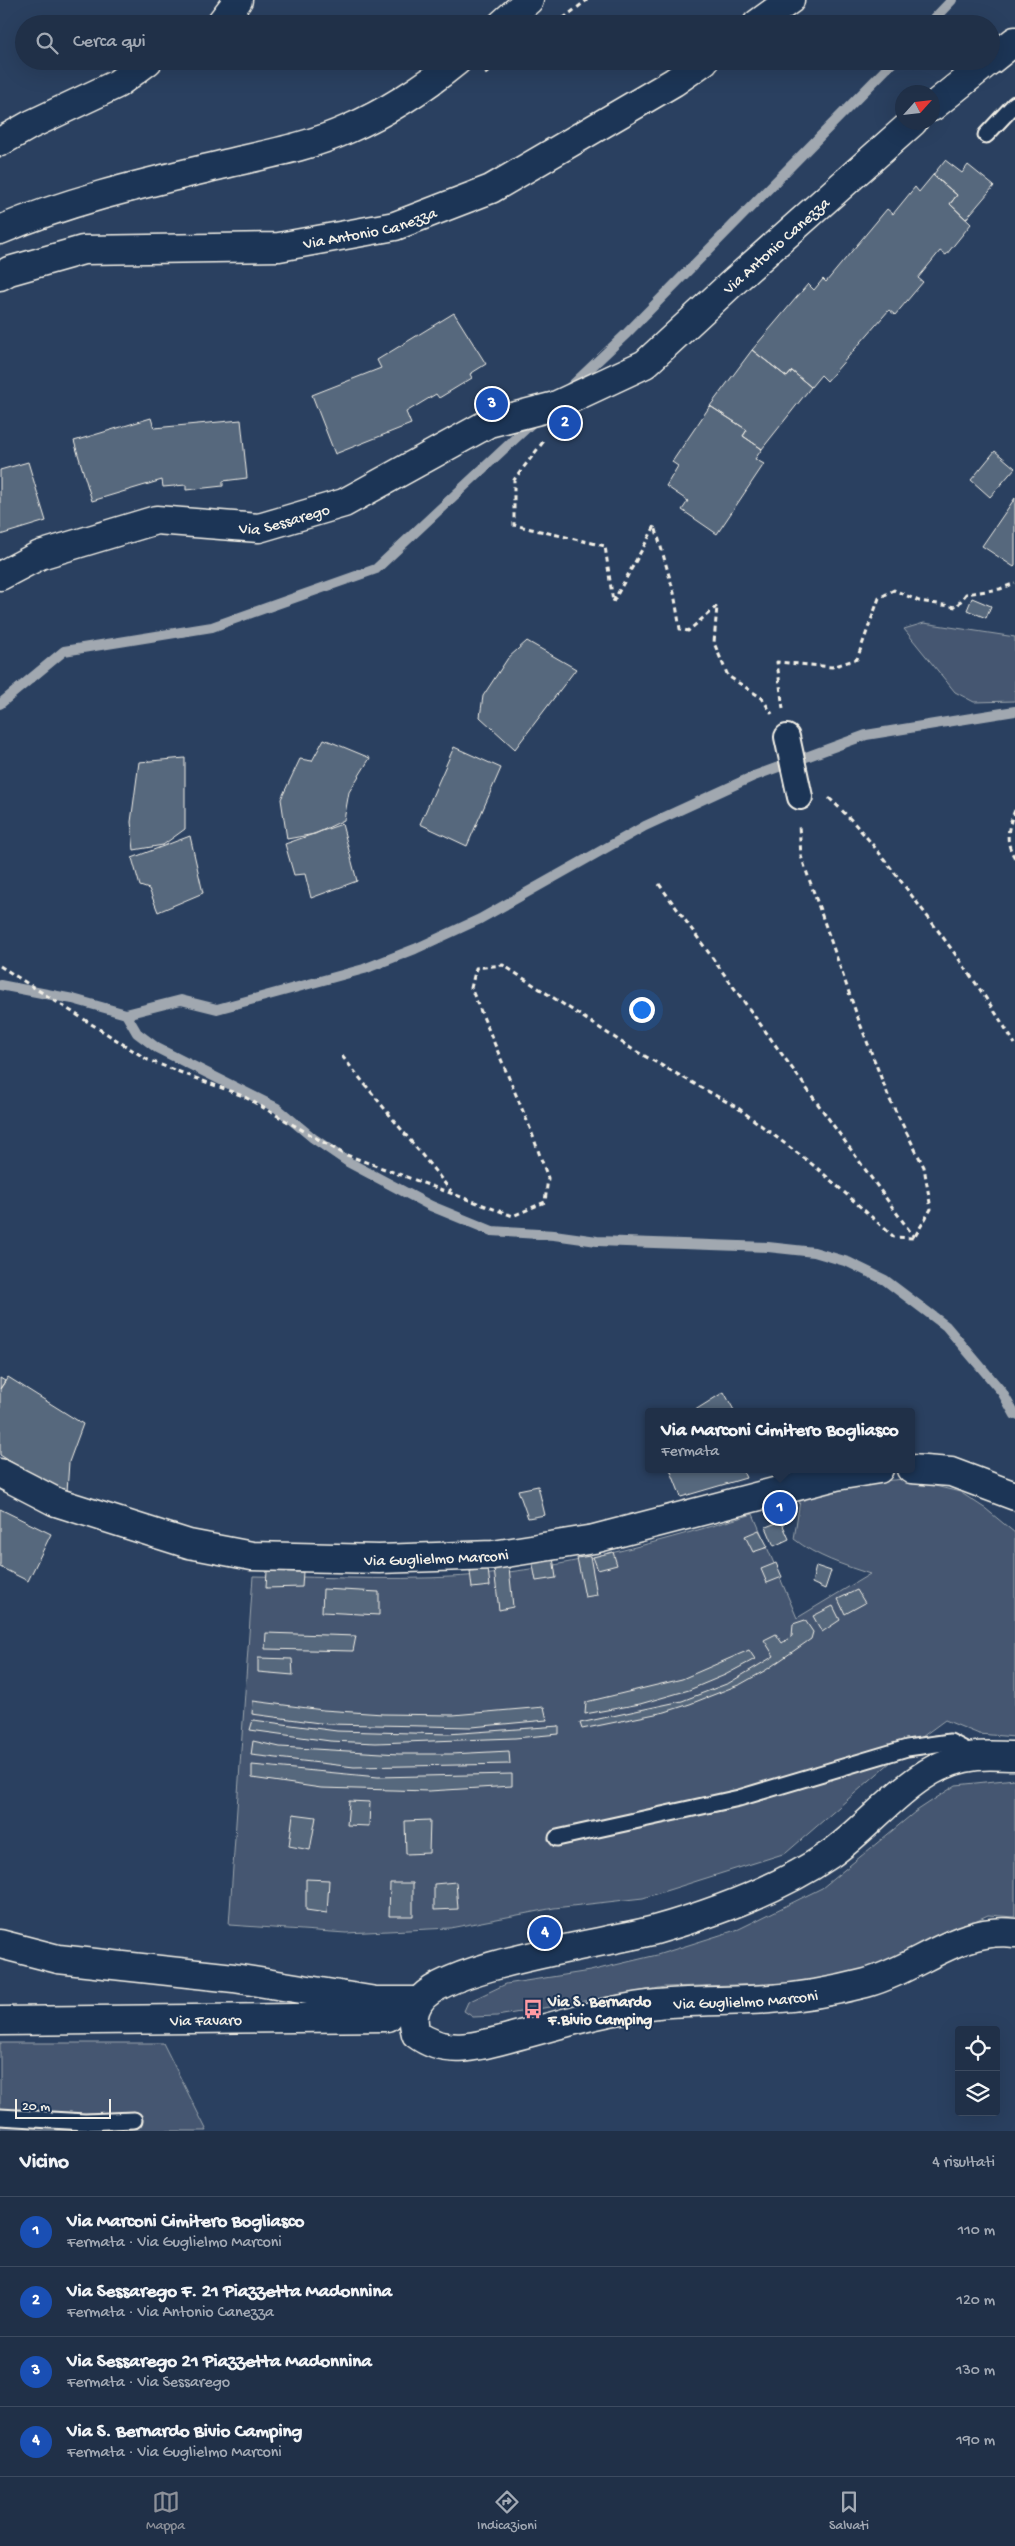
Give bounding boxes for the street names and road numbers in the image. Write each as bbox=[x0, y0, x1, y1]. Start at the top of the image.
street label: Via Antonio Canezza bbox=[720, 194, 836, 300]
street label: Via Antonio Canezza bbox=[301, 204, 441, 256]
street label: Via Sessarego bbox=[237, 502, 332, 541]
street label: Via Guglielmo Marconi bbox=[363, 1547, 510, 1572]
street label: Via Guglielmo Marconi bbox=[672, 1987, 820, 2016]
street label: Via Favaro bbox=[169, 2013, 242, 2032]

